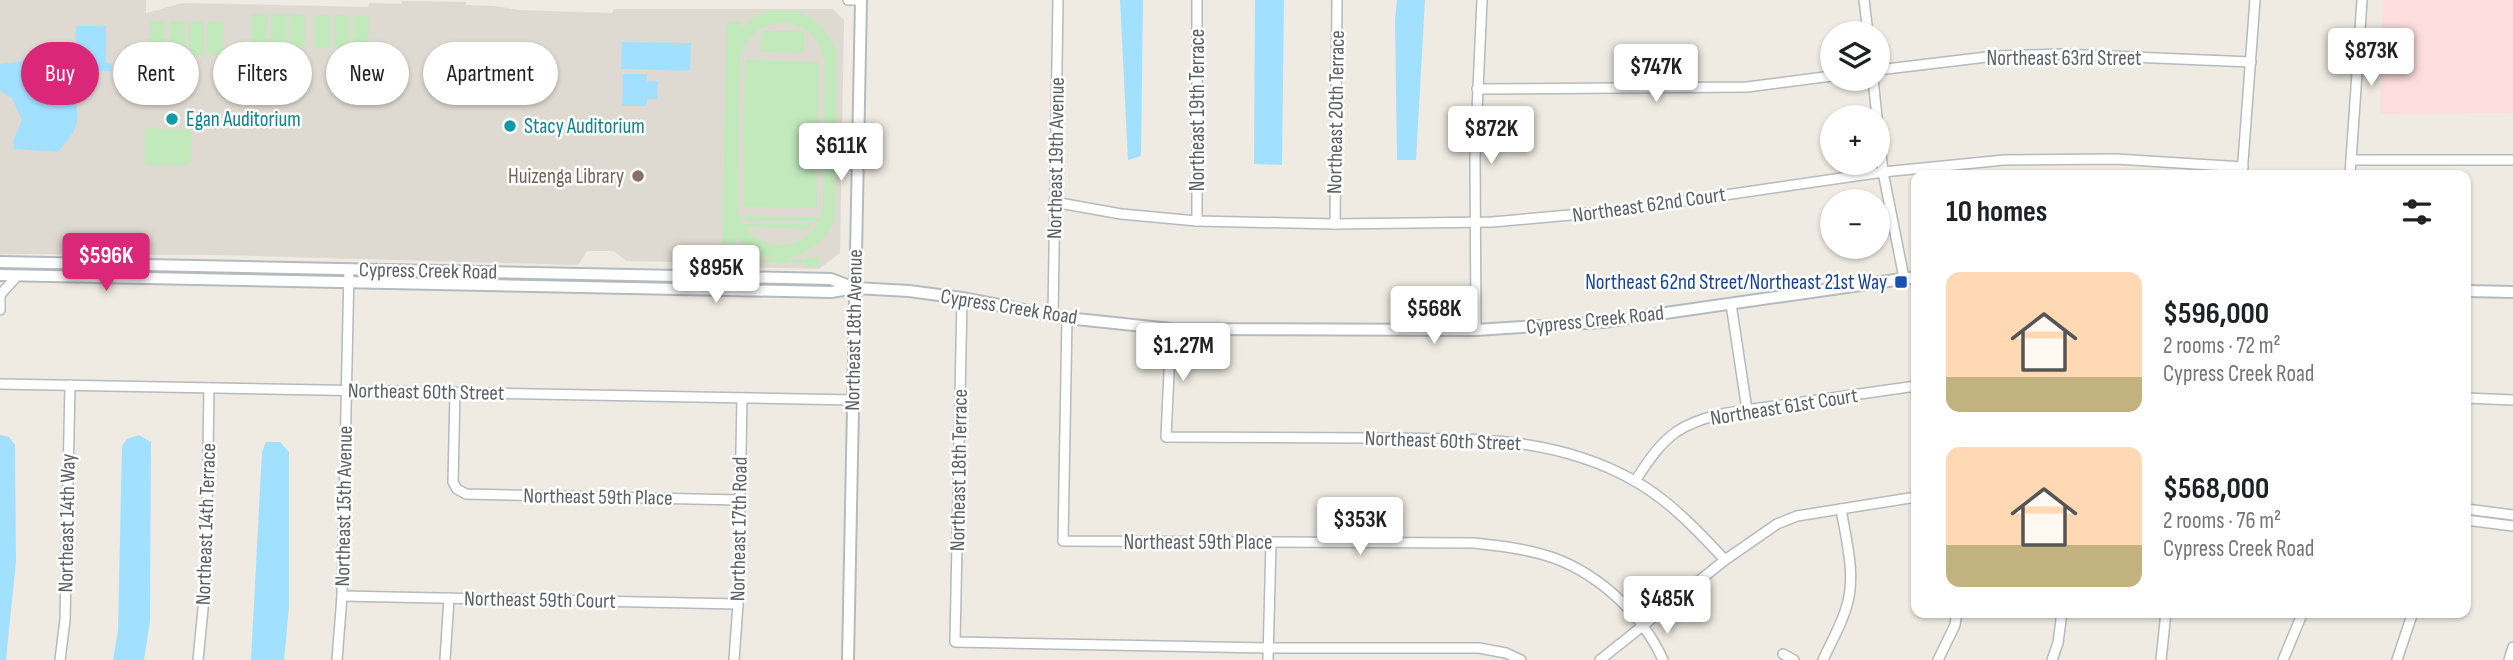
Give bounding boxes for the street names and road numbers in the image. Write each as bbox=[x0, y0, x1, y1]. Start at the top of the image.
street label: Northeast 19th Terrace bbox=[1185, 29, 1210, 191]
street label: Northeast 20th Terrace bbox=[1322, 30, 1350, 194]
street label: Northeast 63rd Street bbox=[1986, 46, 2142, 71]
street label: Northeast 19th Avenue bbox=[1042, 77, 1070, 239]
street label: Northeast 62nd Court bbox=[1571, 182, 1727, 228]
street label: Northeast 18th Avenue bbox=[840, 249, 868, 411]
street label: Cypress Creek Road bbox=[359, 257, 497, 285]
street label: Cypress Creek Road bbox=[939, 284, 1079, 330]
street label: Cypress Creek Road bbox=[1525, 300, 1665, 340]
street label: Northeast 60th Street bbox=[348, 378, 504, 406]
street label: Northeast 61st Court bbox=[1709, 383, 1859, 431]
street label: Northeast 18th Terrace bbox=[945, 389, 973, 551]
street label: Northeast 15th Avenue bbox=[330, 425, 358, 587]
street label: Northeast 60th Street bbox=[1364, 426, 1522, 456]
street label: Northeast 14th Terrace bbox=[191, 443, 221, 605]
street label: Northeast 14th Way bbox=[53, 453, 81, 593]
street label: Northeast 17th Road bbox=[725, 457, 753, 601]
street label: Northeast 59th Place bbox=[523, 483, 673, 511]
street label: Northeast 59th Place bbox=[1123, 530, 1273, 555]
street label: Northeast 59th Court bbox=[464, 586, 616, 614]

